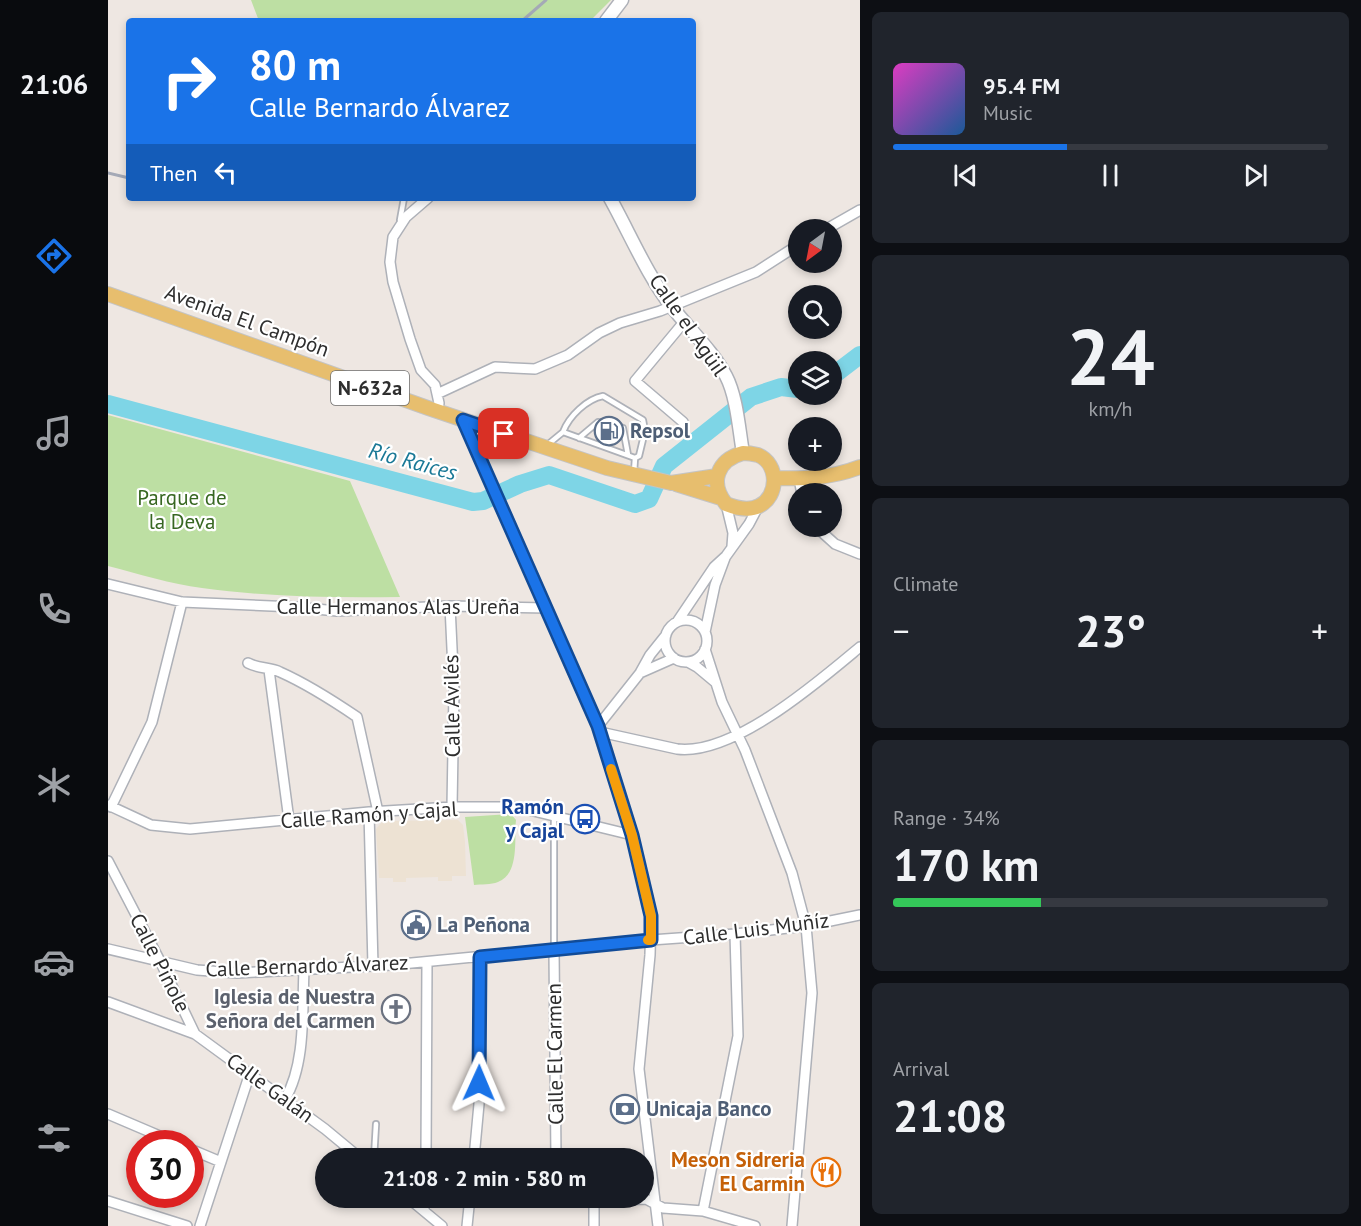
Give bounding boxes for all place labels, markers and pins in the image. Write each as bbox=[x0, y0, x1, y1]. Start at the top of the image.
pin bbox=[478, 408, 529, 459]
fuel station icon: Repsol bbox=[593, 415, 625, 447]
place label: Repsol bbox=[630, 417, 691, 444]
place label: Ramón y Cajal bbox=[501, 793, 565, 844]
bus stop icon: Ramón y Cajal bbox=[569, 803, 601, 835]
public building icon: La Peñona bbox=[400, 909, 432, 941]
place label: La Peñona bbox=[437, 911, 530, 938]
place label: Iglesia de Nuestra Señora del Carmen bbox=[206, 983, 375, 1034]
church icon: Iglesia de Nuestra Señora del Carmen bbox=[380, 993, 412, 1025]
bank icon: Unicaja Banco bbox=[609, 1093, 641, 1125]
place label: Unicaja Banco bbox=[646, 1095, 771, 1122]
place label: Meson Sidreria El Carmin bbox=[671, 1146, 805, 1197]
restaurant icon: Meson Sidreria El Carmin bbox=[810, 1156, 842, 1188]

